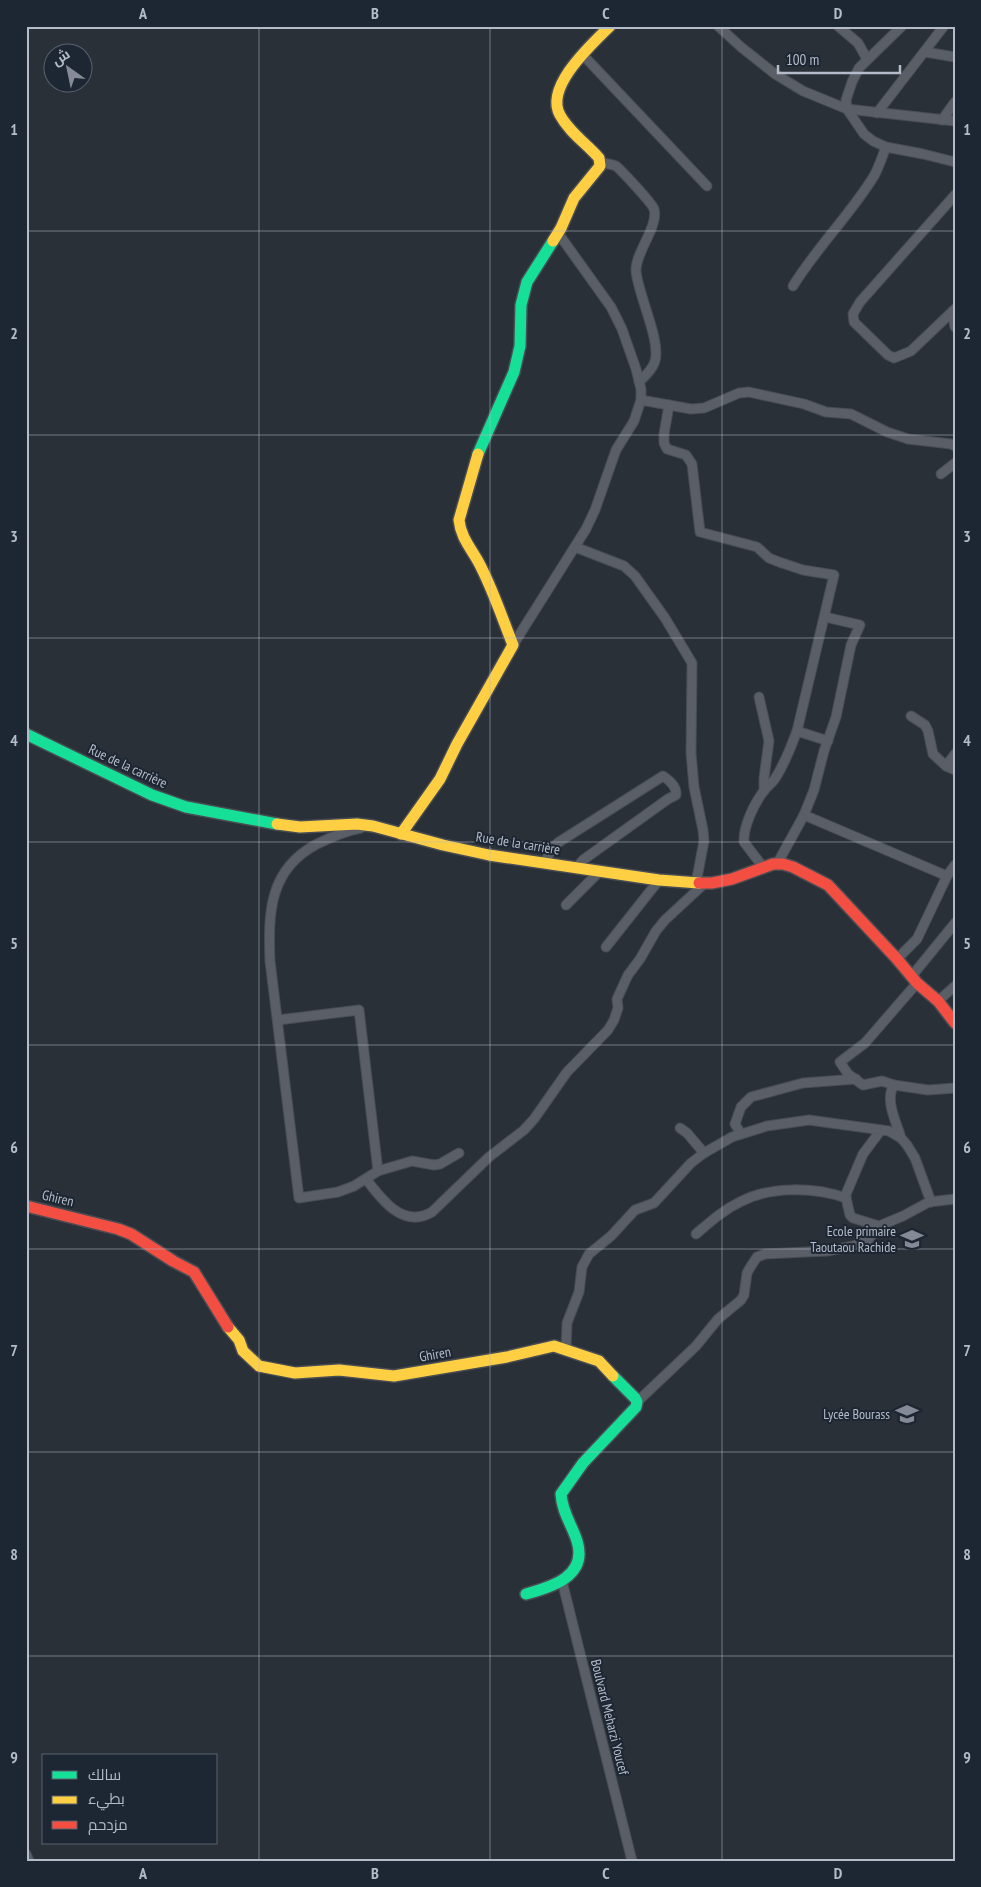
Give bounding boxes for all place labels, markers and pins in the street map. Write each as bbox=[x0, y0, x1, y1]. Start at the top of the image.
place label: Ecole primaire Taoutaou Rachide bbox=[810, 1222, 896, 1256]
school or university icon: Ecole primaire Taoutaou Rachide bbox=[899, 1226, 925, 1252]
school or university icon: Lycée Bourass bbox=[894, 1401, 920, 1427]
place label: Lycée Bourass bbox=[823, 1405, 890, 1423]

